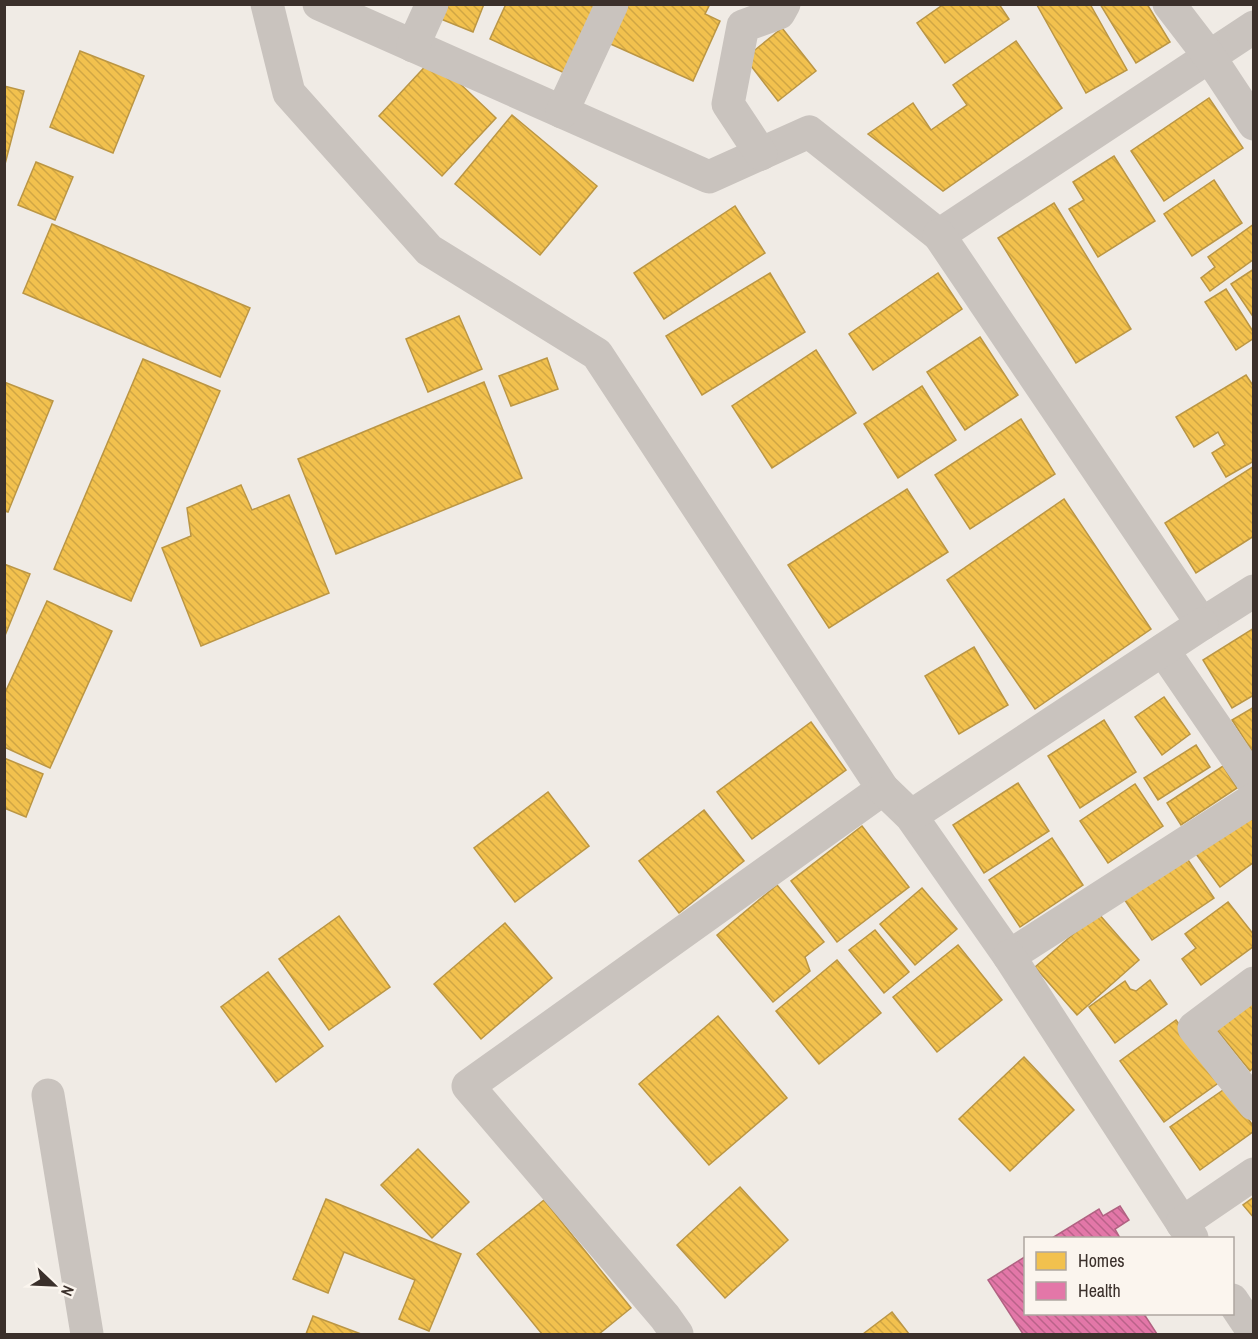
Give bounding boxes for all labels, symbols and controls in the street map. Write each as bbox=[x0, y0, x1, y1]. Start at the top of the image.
legend bbox=[1024, 1237, 1234, 1315]
text: Homes bbox=[1078, 1248, 1125, 1273]
north arrow bbox=[24, 1255, 84, 1315]
text: Health bbox=[1078, 1278, 1121, 1303]
text: N bbox=[56, 1282, 80, 1300]

